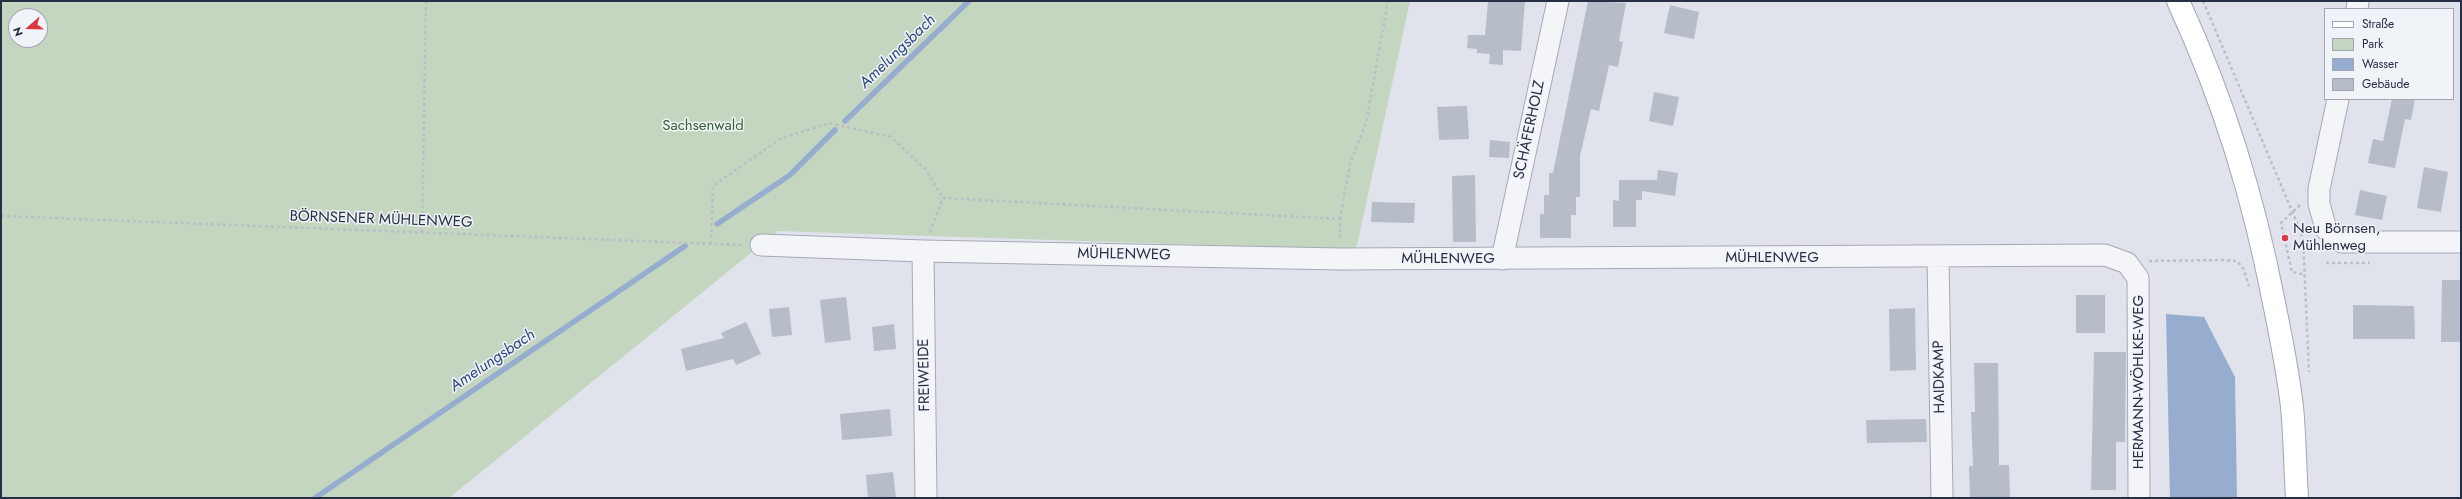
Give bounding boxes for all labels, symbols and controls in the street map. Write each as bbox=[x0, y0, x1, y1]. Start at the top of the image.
north arrow bbox=[8, 8, 48, 48]
legend bbox=[2324, 8, 2454, 100]
water label: Amelungsbach bbox=[856, 11, 940, 93]
text: Straße bbox=[2362, 15, 2394, 33]
text: N bbox=[9, 25, 27, 39]
text: Park bbox=[2362, 35, 2383, 53]
text: Wasser bbox=[2362, 55, 2398, 73]
text: Gebäude bbox=[2362, 75, 2409, 93]
street label: SCHÄFERHOLZ bbox=[1511, 79, 1549, 181]
park label: Sachsenwald bbox=[662, 117, 744, 135]
street label: BÖRNSENER MÜHLENWEG bbox=[289, 208, 473, 232]
place label: Neu Börnsen, Mühlenweg bbox=[2293, 220, 2381, 255]
marker: Neu Börnsen, Mühlenweg bbox=[2280, 233, 2290, 243]
street label: MÜHLENWEG bbox=[1077, 245, 1171, 265]
street label: MÜHLENWEG bbox=[1725, 249, 1819, 267]
street label: MÜHLENWEG bbox=[1401, 250, 1495, 268]
street label: HERMANN-WÖHLKE-WEG bbox=[2130, 295, 2148, 469]
water label: Amelungsbach bbox=[447, 325, 539, 397]
street label: FREIWEIDE bbox=[915, 338, 935, 412]
street label: HAIDKAMP bbox=[1930, 340, 1950, 414]

